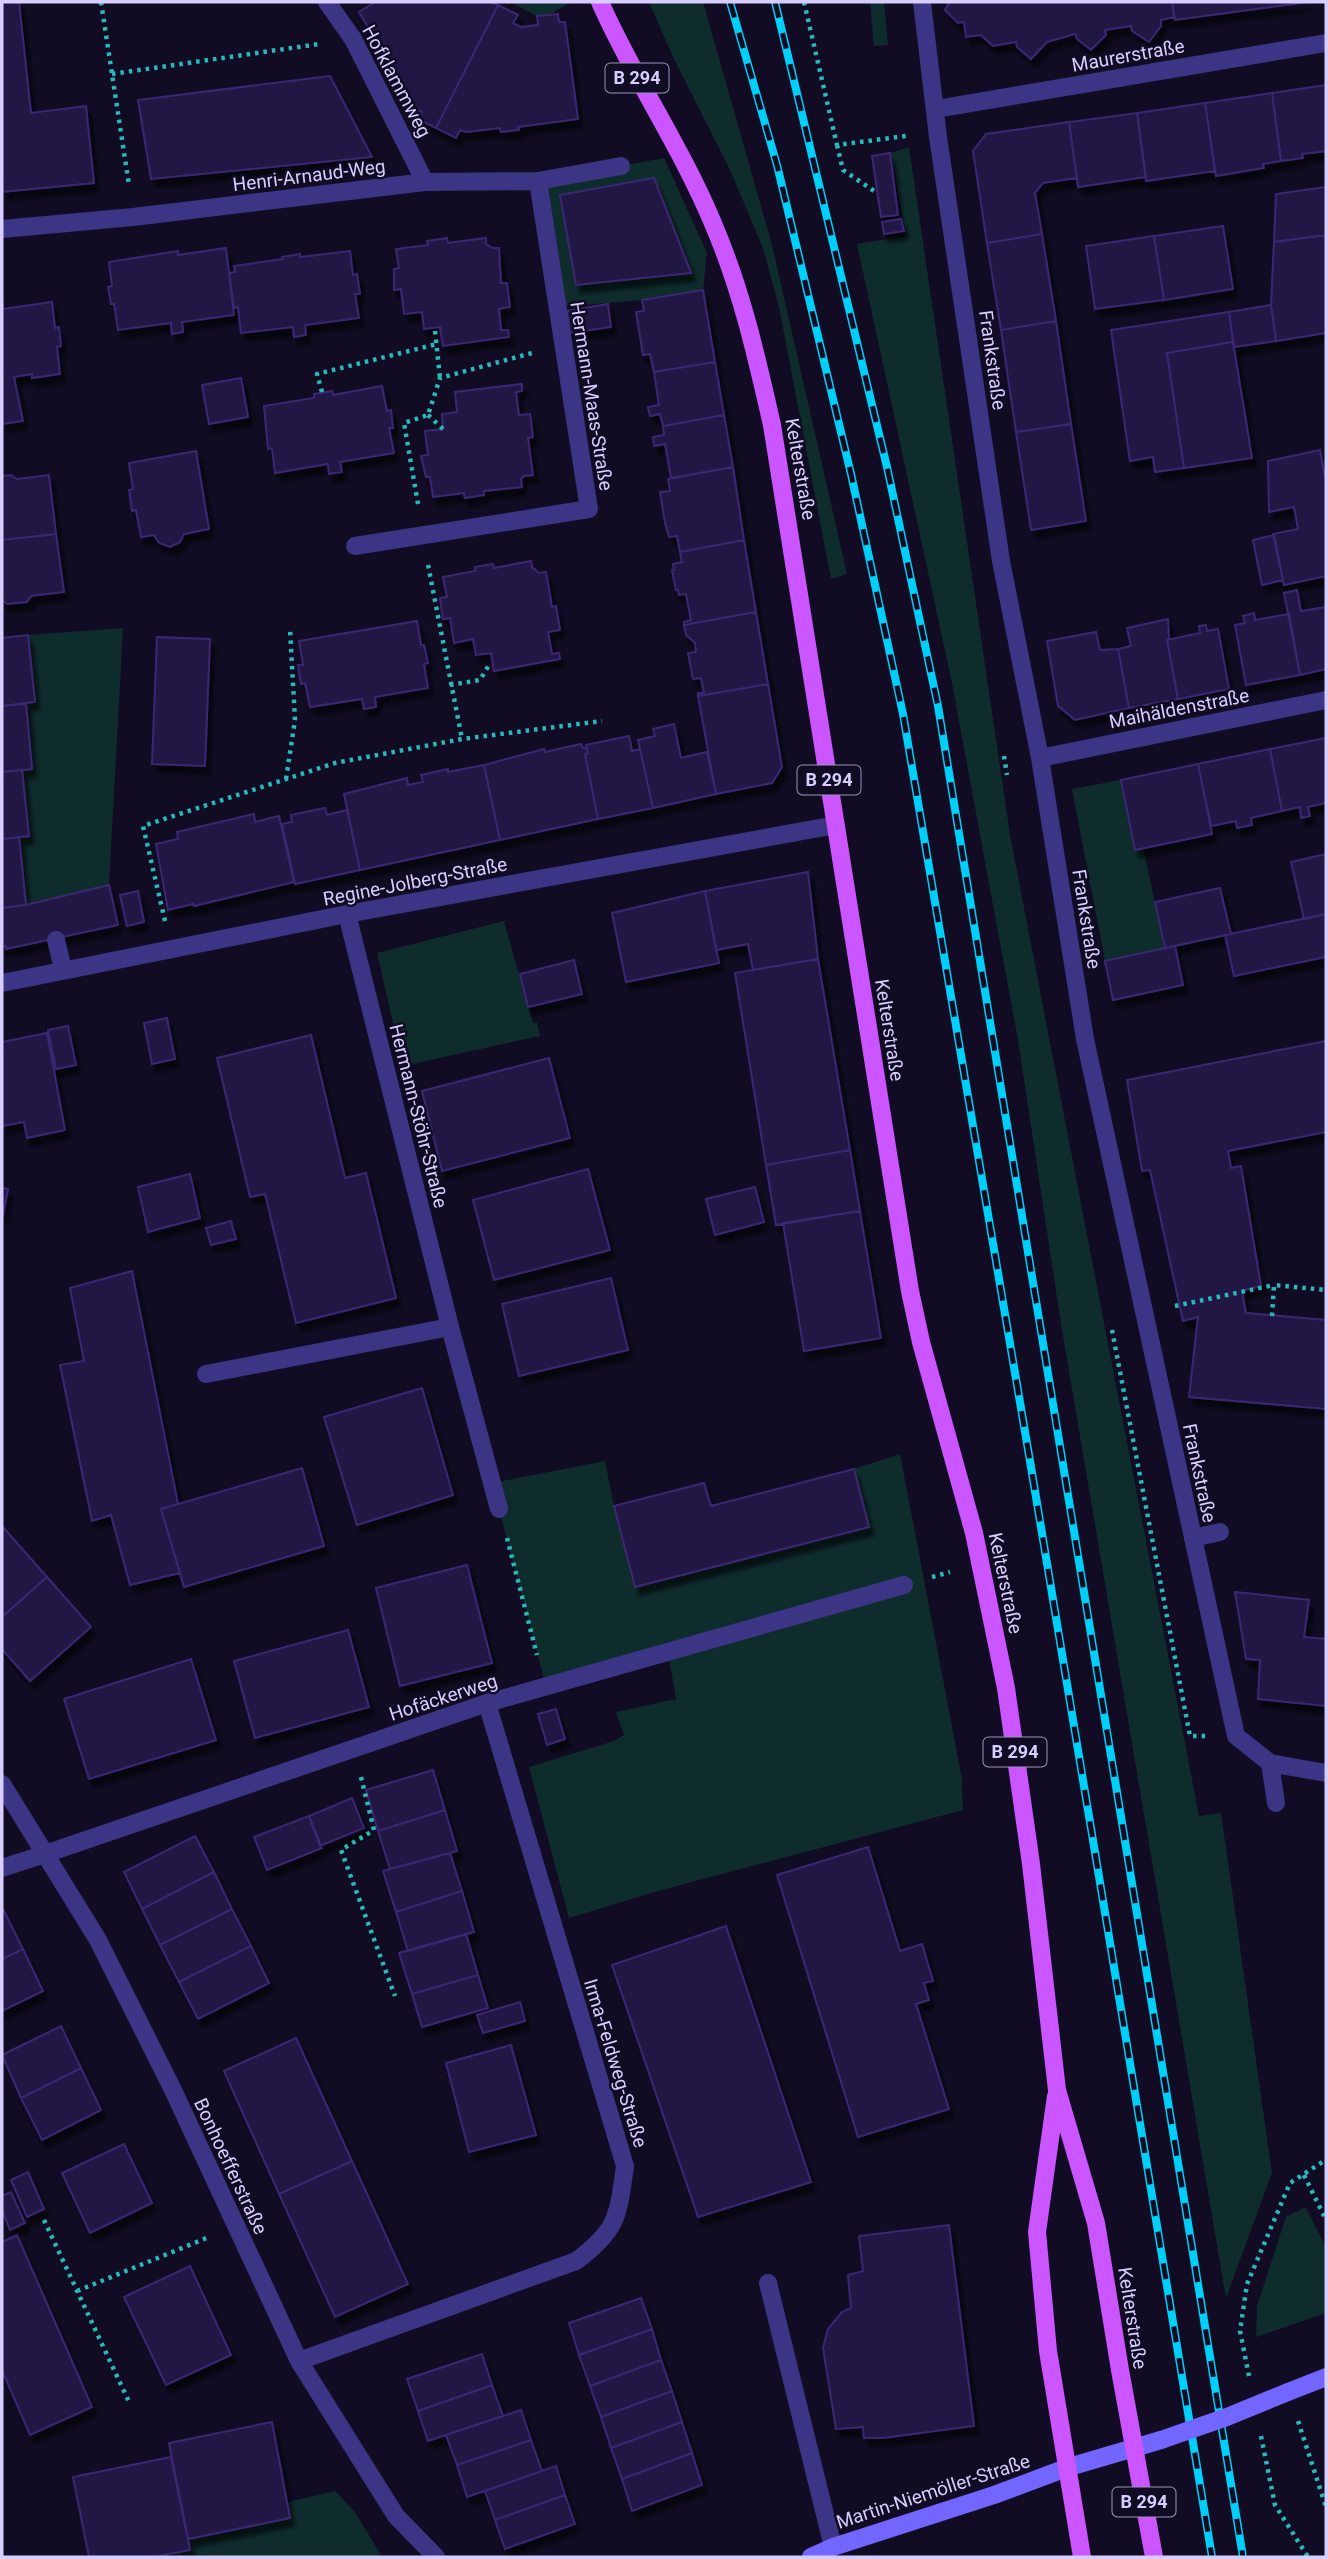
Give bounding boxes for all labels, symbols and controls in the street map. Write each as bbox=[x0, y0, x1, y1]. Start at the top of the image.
street label: Hofklammweg bbox=[357, 21, 436, 141]
street label: Maurerstraße bbox=[1070, 34, 1186, 77]
road number: B 294 bbox=[606, 64, 668, 92]
street label: Henri-Arnaud-Weg bbox=[231, 155, 387, 196]
street label: Hermann-Maas-Straße bbox=[565, 300, 618, 492]
street label: Frankstraße bbox=[974, 309, 1011, 411]
street label: Kelterstraße bbox=[780, 416, 821, 522]
street label: Maihäldenstraße bbox=[1107, 684, 1251, 733]
road number: B 294 bbox=[798, 766, 860, 794]
street label: Regine-Jolberg-Straße bbox=[321, 852, 509, 911]
street label: Frankstraße bbox=[1067, 868, 1106, 971]
street label: Kelterstraße bbox=[870, 977, 909, 1083]
street label: Hermann-Stöhr-Straße bbox=[385, 1022, 453, 1211]
street label: Frankstraße bbox=[1178, 1422, 1221, 1525]
street label: Kelterstraße bbox=[984, 1530, 1027, 1636]
street label: Hofäckerweg bbox=[386, 1669, 500, 1726]
road number: B 294 bbox=[984, 1737, 1046, 1766]
street label: Irma-Feldweg-Straße bbox=[579, 1976, 652, 2150]
street label: Bonhoefferstraße bbox=[189, 2094, 272, 2238]
street label: Kelterstraße bbox=[1113, 2265, 1152, 2371]
street label: Martin-Niemöller-Straße bbox=[833, 2449, 1033, 2534]
road number: B 294 bbox=[1112, 2488, 1176, 2516]

